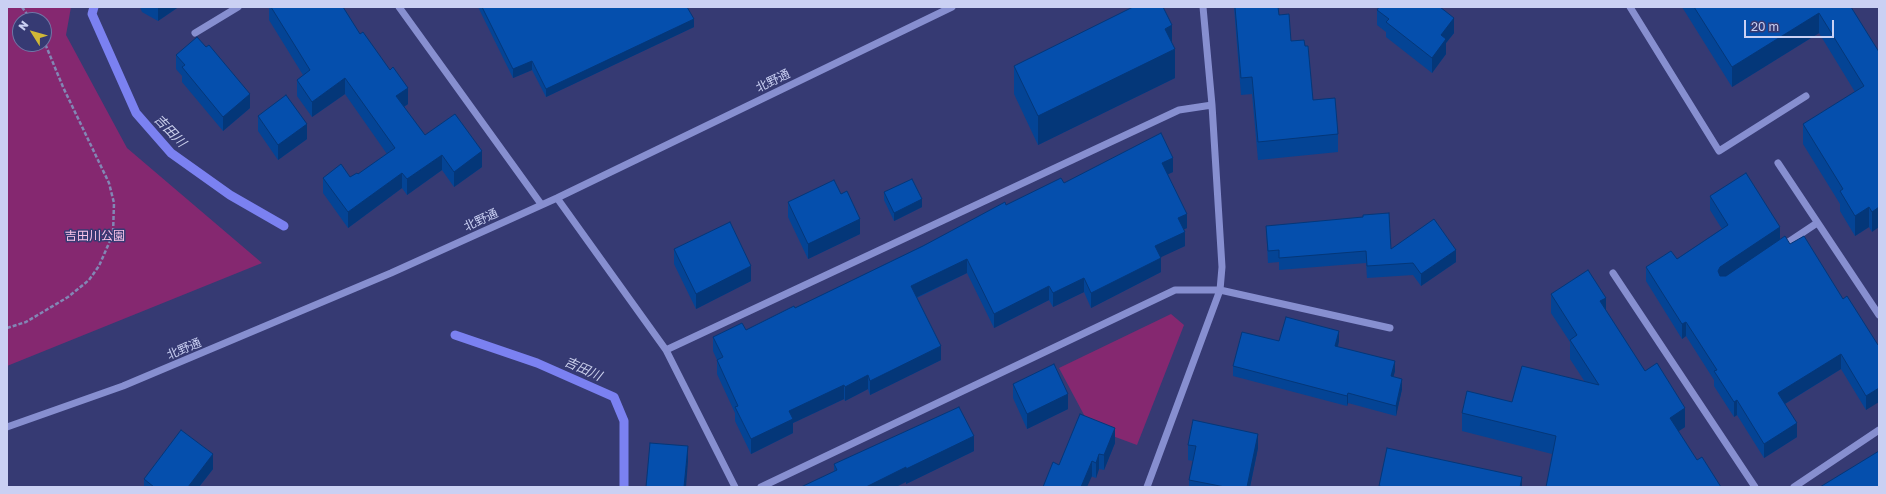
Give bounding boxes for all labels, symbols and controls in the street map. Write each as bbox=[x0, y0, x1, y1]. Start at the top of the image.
north arrow bbox=[12, 12, 52, 52]
scale bar bbox=[1746, 12, 1836, 38]
text: N bbox=[15, 18, 31, 32]
text: 20 m bbox=[1751, 19, 1779, 34]
street label: 北野通 bbox=[754, 67, 792, 95]
water label: 吉田川 bbox=[151, 112, 189, 150]
street label: 北野通 bbox=[462, 206, 500, 234]
park label: 吉田川公園 bbox=[65, 229, 125, 243]
street label: 北野通 bbox=[165, 335, 203, 363]
water label: 吉田川 bbox=[562, 354, 604, 384]

